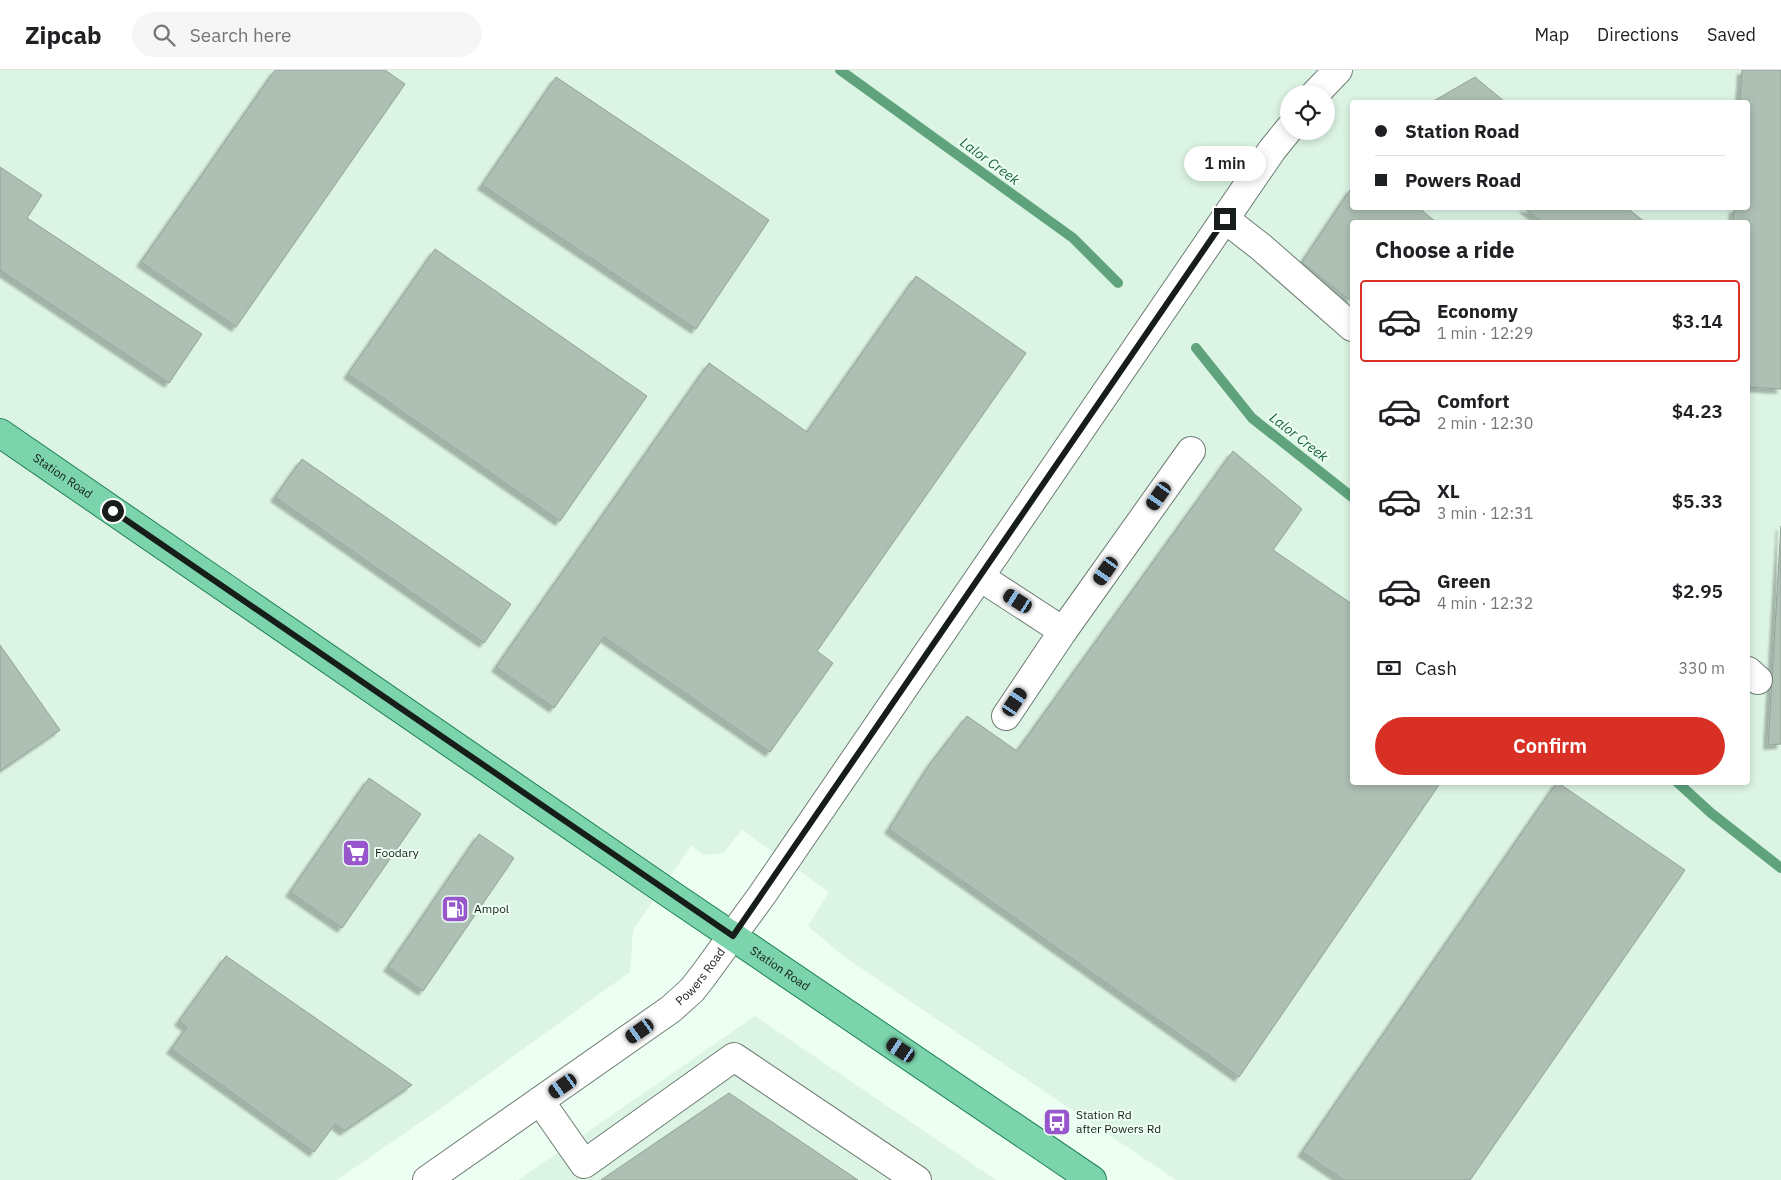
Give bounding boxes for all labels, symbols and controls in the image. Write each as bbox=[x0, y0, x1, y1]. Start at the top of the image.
search box bbox=[132, 12, 482, 57]
text: Zipcab bbox=[25, 19, 102, 51]
icon: search bbox=[150, 21, 178, 49]
text: Search here bbox=[190, 23, 292, 47]
text: Map bbox=[1534, 23, 1569, 46]
text: Directions bbox=[1597, 23, 1679, 46]
text: Saved bbox=[1707, 23, 1756, 46]
map controls bbox=[1280, 85, 1335, 140]
button: locate bbox=[1280, 85, 1335, 140]
text: Station Road bbox=[1405, 119, 1520, 143]
water label: Lalor Creek bbox=[957, 133, 1024, 189]
callout: 1 min bbox=[1184, 146, 1266, 182]
text: 1 min bbox=[1204, 153, 1246, 173]
text: Powers Road bbox=[1405, 168, 1521, 192]
route end bbox=[1214, 208, 1236, 230]
text: Choose a ride bbox=[1375, 235, 1515, 264]
icon: car bbox=[1377, 299, 1422, 344]
text: Economy bbox=[1437, 299, 1518, 323]
text: $3.14 bbox=[1672, 309, 1723, 333]
text: 1 min · 12:29 bbox=[1437, 323, 1533, 343]
icon: car bbox=[1377, 389, 1422, 434]
text: Comfort bbox=[1437, 389, 1510, 413]
text: $4.23 bbox=[1672, 399, 1723, 423]
water label: Lalor Creek bbox=[1266, 408, 1333, 466]
text: 2 min · 12:30 bbox=[1437, 413, 1533, 433]
street label: Station Road bbox=[30, 450, 96, 501]
car bbox=[1144, 479, 1173, 513]
icon: car bbox=[1377, 479, 1422, 524]
text: XL bbox=[1437, 479, 1460, 503]
text: $5.33 bbox=[1672, 489, 1723, 513]
route start bbox=[102, 500, 124, 522]
text: 3 min · 12:31 bbox=[1437, 503, 1533, 523]
car bbox=[1091, 554, 1120, 588]
icon: car bbox=[1377, 569, 1422, 614]
text: Green bbox=[1437, 569, 1491, 593]
text: $2.95 bbox=[1672, 579, 1723, 603]
car bbox=[1001, 587, 1034, 615]
text: 4 min · 12:32 bbox=[1437, 593, 1533, 613]
icon: cash bbox=[1375, 654, 1403, 682]
text: Cash bbox=[1415, 656, 1457, 680]
text: 330 m bbox=[1678, 658, 1725, 678]
car bbox=[1000, 685, 1029, 719]
button: Confirm bbox=[1375, 717, 1725, 775]
supermarket icon: Foodary bbox=[341, 838, 371, 868]
place label: Foodary bbox=[375, 845, 419, 860]
fuel station icon: Ampol bbox=[440, 894, 470, 924]
place label: Ampol bbox=[474, 901, 509, 916]
street label: Station Road bbox=[747, 942, 813, 994]
street label: Powers Road bbox=[672, 945, 728, 1008]
car bbox=[623, 1016, 656, 1046]
car bbox=[884, 1035, 917, 1065]
car bbox=[546, 1071, 579, 1101]
bus stop icon: Station Rd after Powers Rd bbox=[1042, 1107, 1072, 1137]
place label: Station Rd after Powers Rd bbox=[1076, 1107, 1161, 1136]

